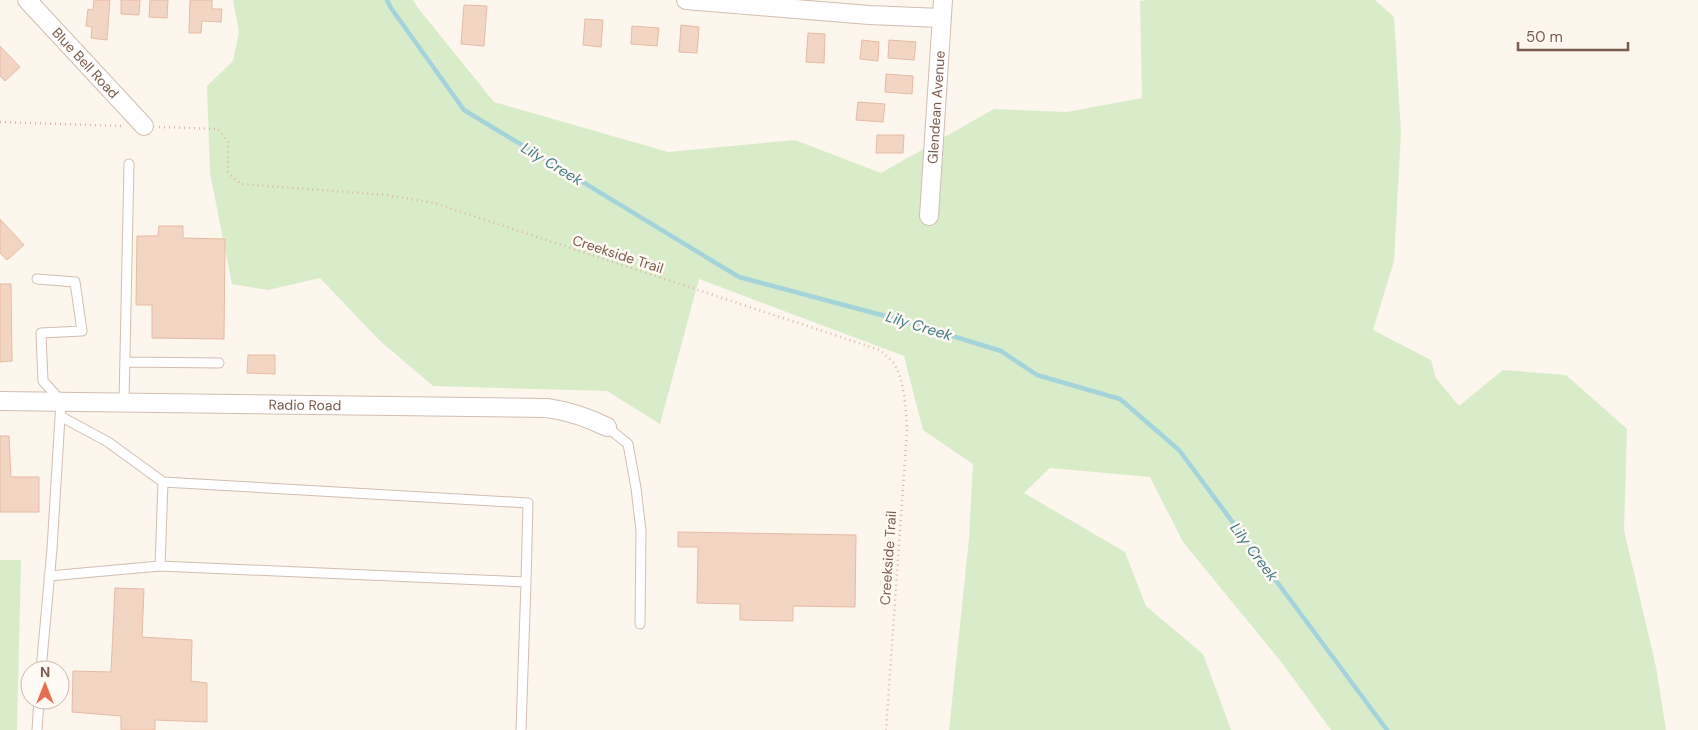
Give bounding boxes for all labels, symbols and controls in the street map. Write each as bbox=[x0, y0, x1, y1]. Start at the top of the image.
scale bar bbox=[1518, 20, 1628, 52]
street label: Blue Bell Road bbox=[48, 24, 123, 102]
text: 50 m bbox=[1526, 27, 1563, 47]
street label: Glendean Avenue bbox=[923, 50, 949, 164]
water label: Lily Creek bbox=[518, 138, 587, 190]
street label: Creekside Trail bbox=[570, 231, 666, 277]
water label: Lily Creek bbox=[883, 306, 955, 346]
street label: Radio Road bbox=[269, 395, 341, 414]
street label: Creekside Trail bbox=[876, 510, 900, 606]
water label: Lily Creek bbox=[1225, 519, 1283, 586]
north arrow bbox=[20, 660, 70, 710]
text: N bbox=[40, 663, 50, 681]

